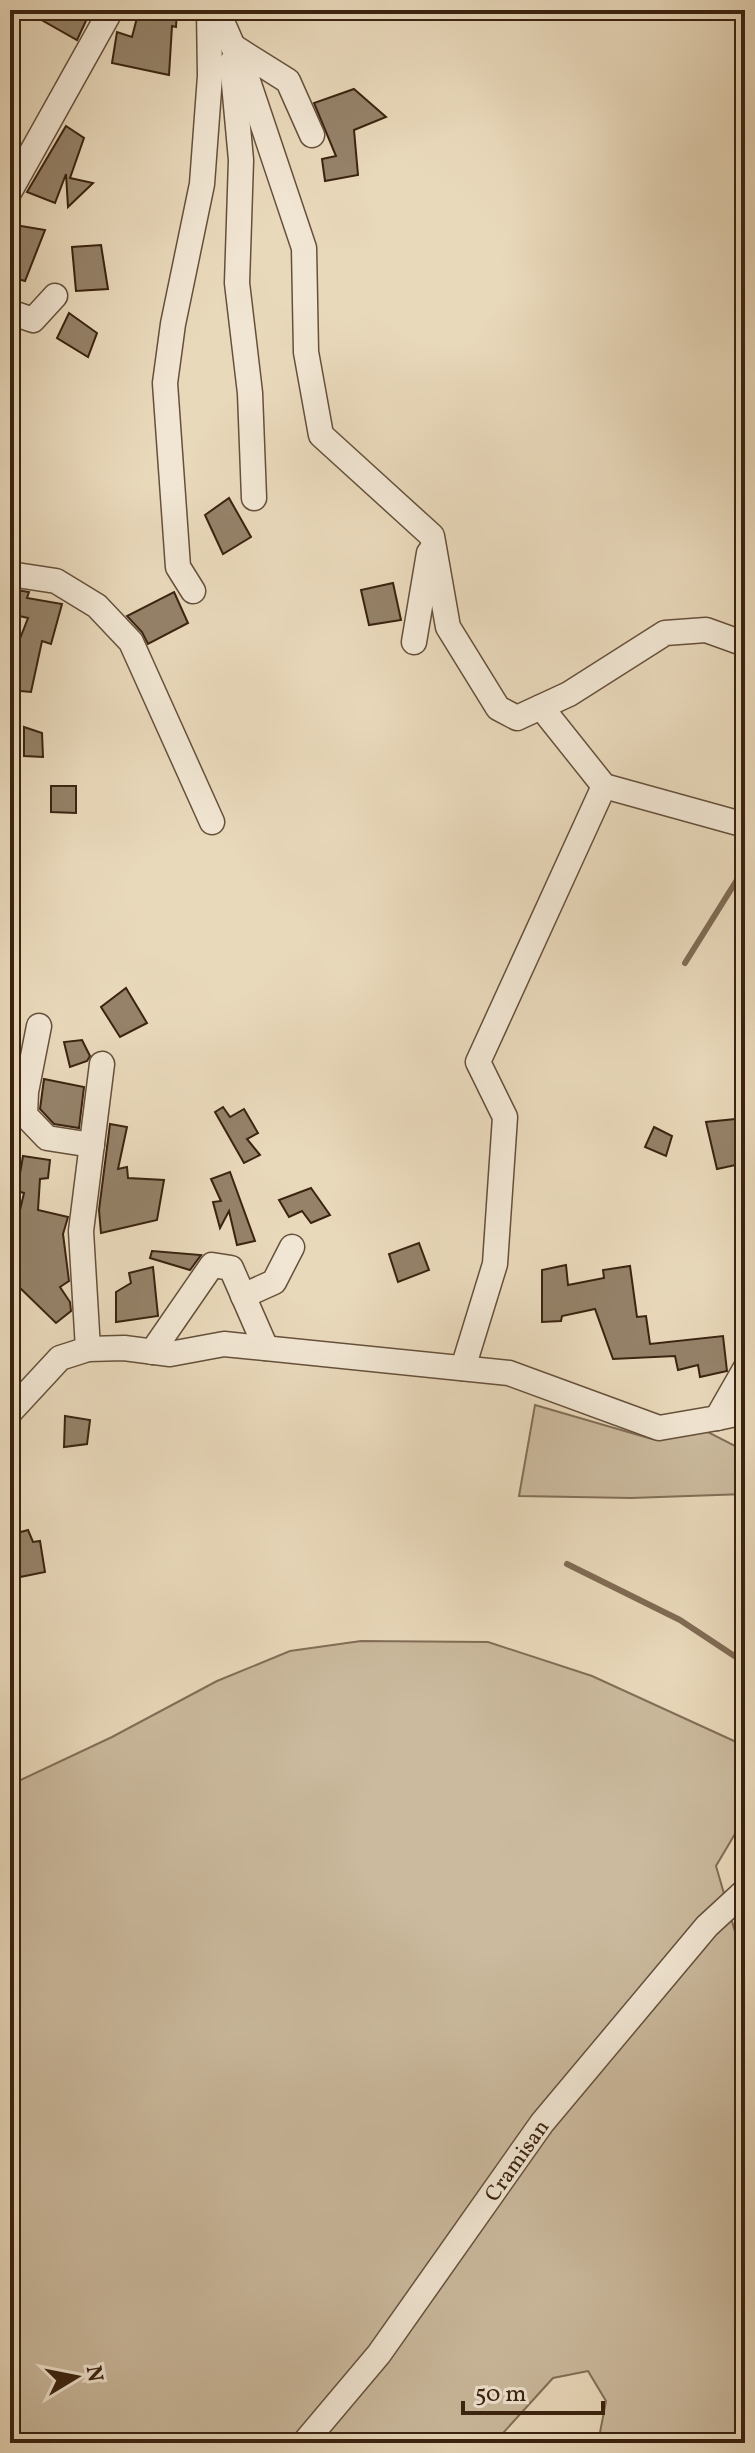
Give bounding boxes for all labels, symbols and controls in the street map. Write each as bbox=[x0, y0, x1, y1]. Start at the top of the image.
street label: Cramisan bbox=[478, 2114, 558, 2209]
north arrow bbox=[36, 2337, 116, 2417]
text: N bbox=[77, 2363, 110, 2385]
scale bar bbox=[463, 2365, 603, 2415]
text: 50 m bbox=[475, 2378, 527, 2412]

